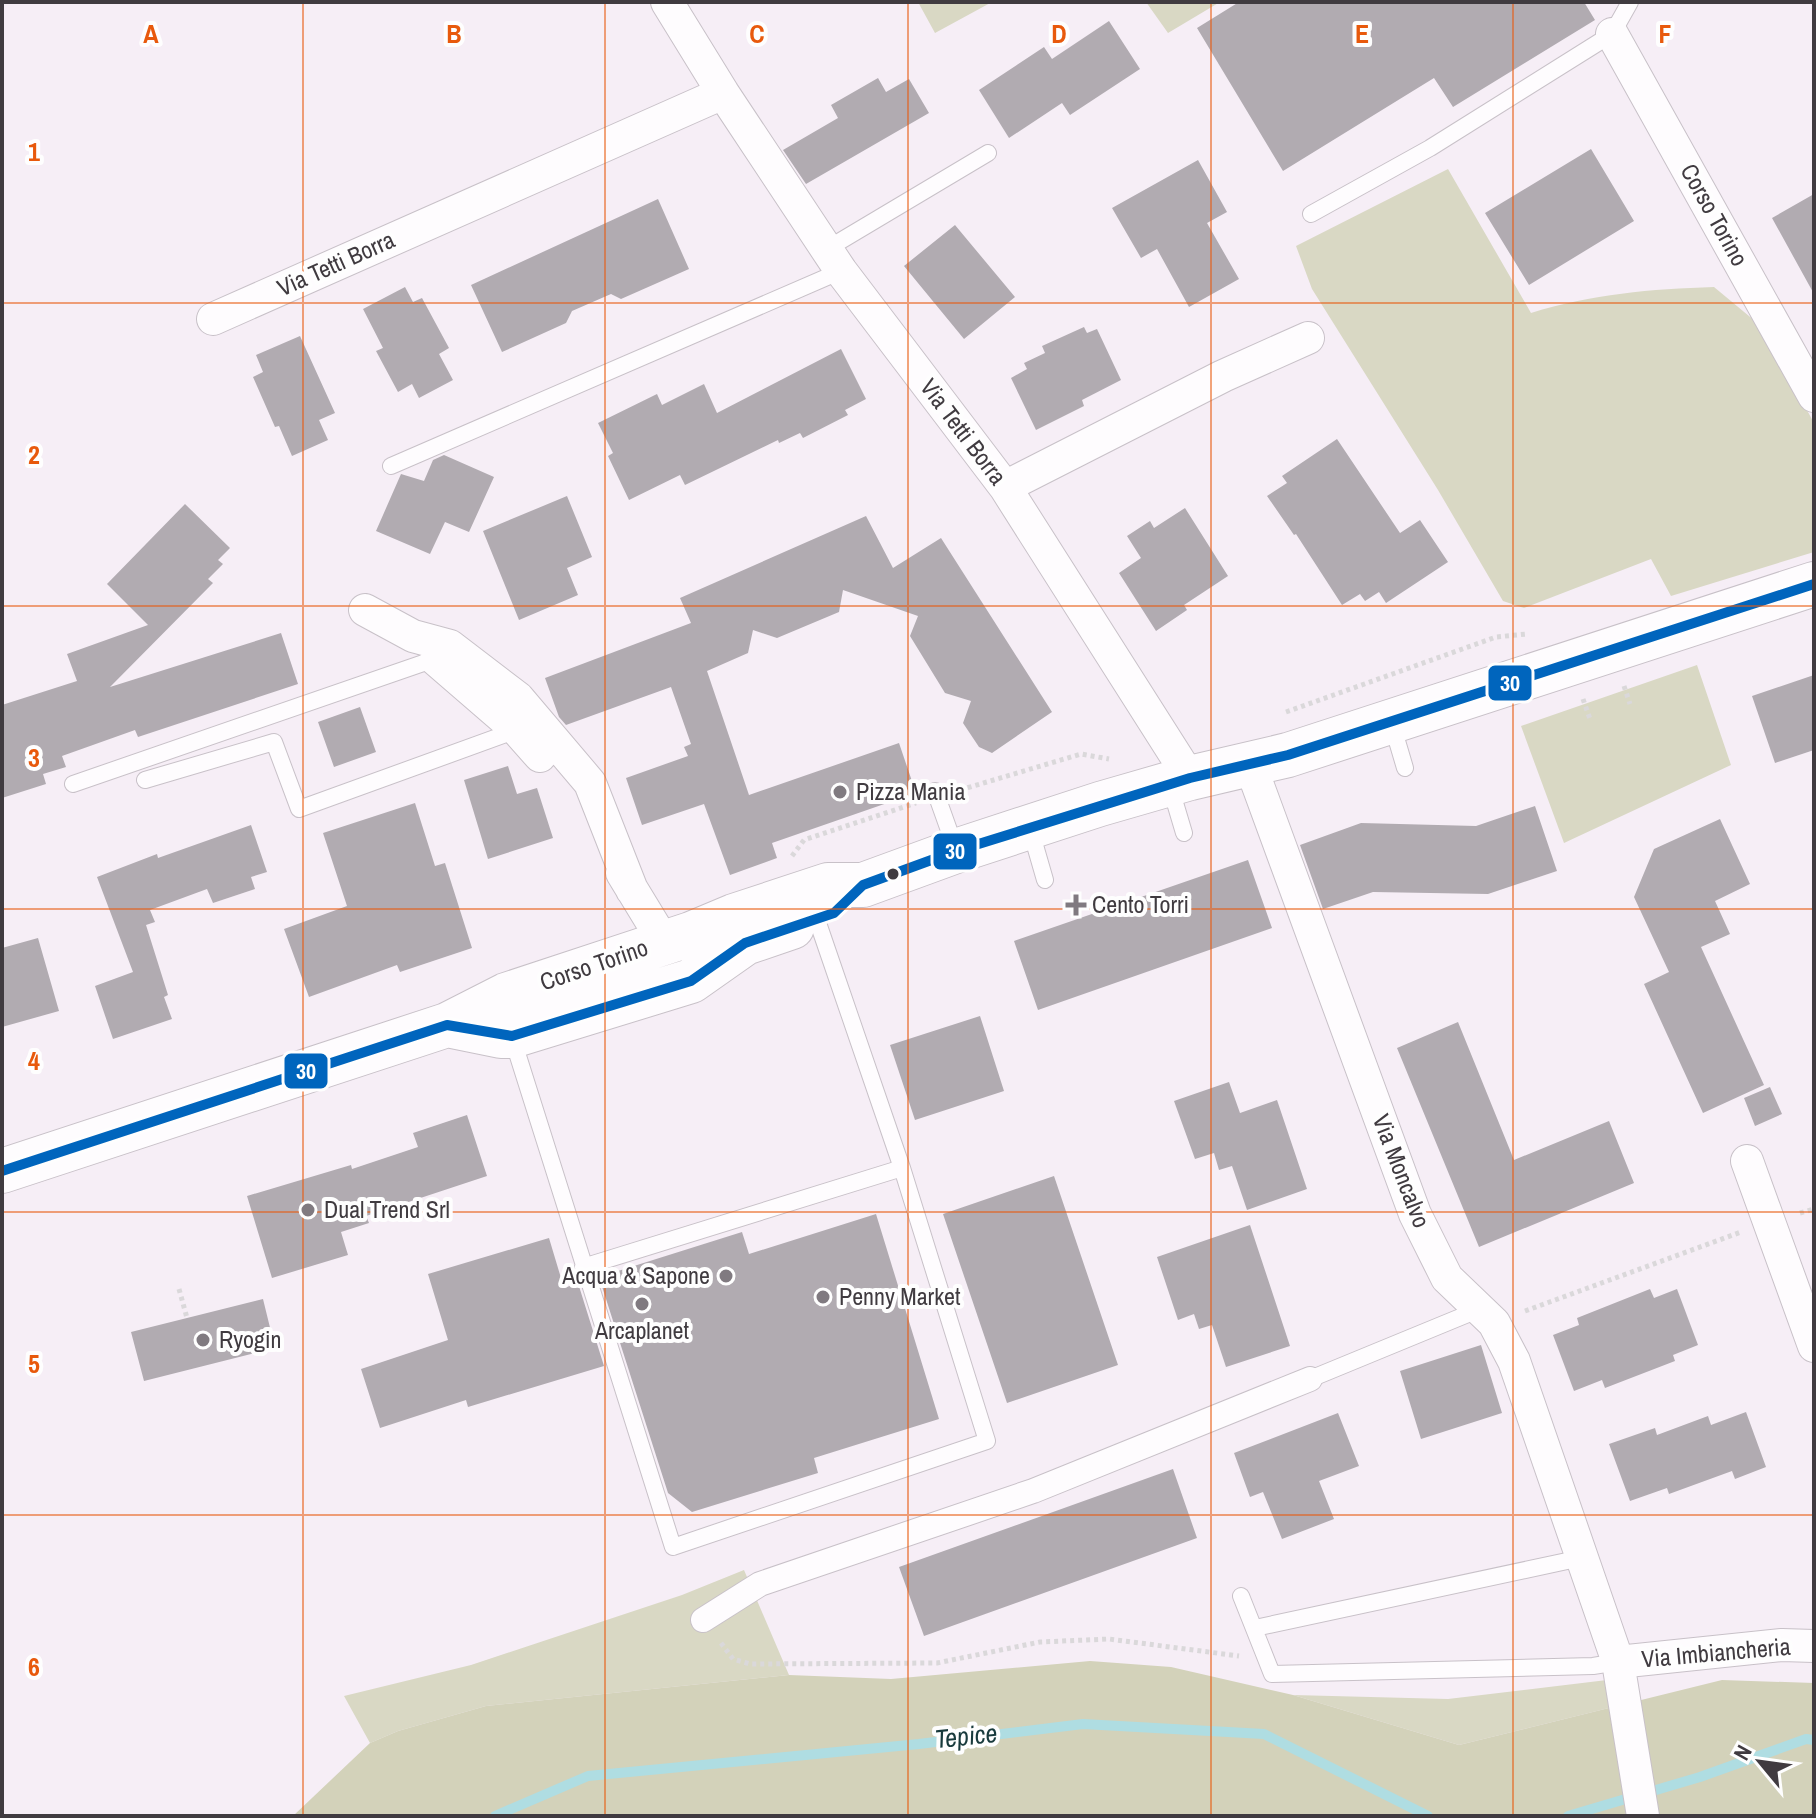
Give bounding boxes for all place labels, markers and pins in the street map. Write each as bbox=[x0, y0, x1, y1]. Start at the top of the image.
place label: Pizza Mania bbox=[856, 775, 965, 807]
marker: Pizza Mania bbox=[831, 783, 849, 801]
unlabelled marker bbox=[885, 866, 901, 882]
place label: Cento Torri bbox=[1092, 888, 1189, 920]
marker: Cento Torri bbox=[1067, 896, 1085, 914]
place label: Dual Trend Srl bbox=[324, 1193, 450, 1225]
marker: Dual Trend Srl bbox=[299, 1201, 317, 1219]
place label: Acqua & Sapone bbox=[561, 1259, 710, 1291]
marker: Acqua & Sapone bbox=[717, 1267, 735, 1285]
place label: Penny Market bbox=[839, 1280, 961, 1312]
marker: Penny Market bbox=[814, 1288, 832, 1306]
marker: Arcaplanet bbox=[633, 1295, 651, 1313]
place label: Arcaplanet bbox=[594, 1314, 690, 1346]
place label: Ryogin bbox=[219, 1323, 281, 1355]
marker: Ryogin bbox=[194, 1331, 212, 1349]

